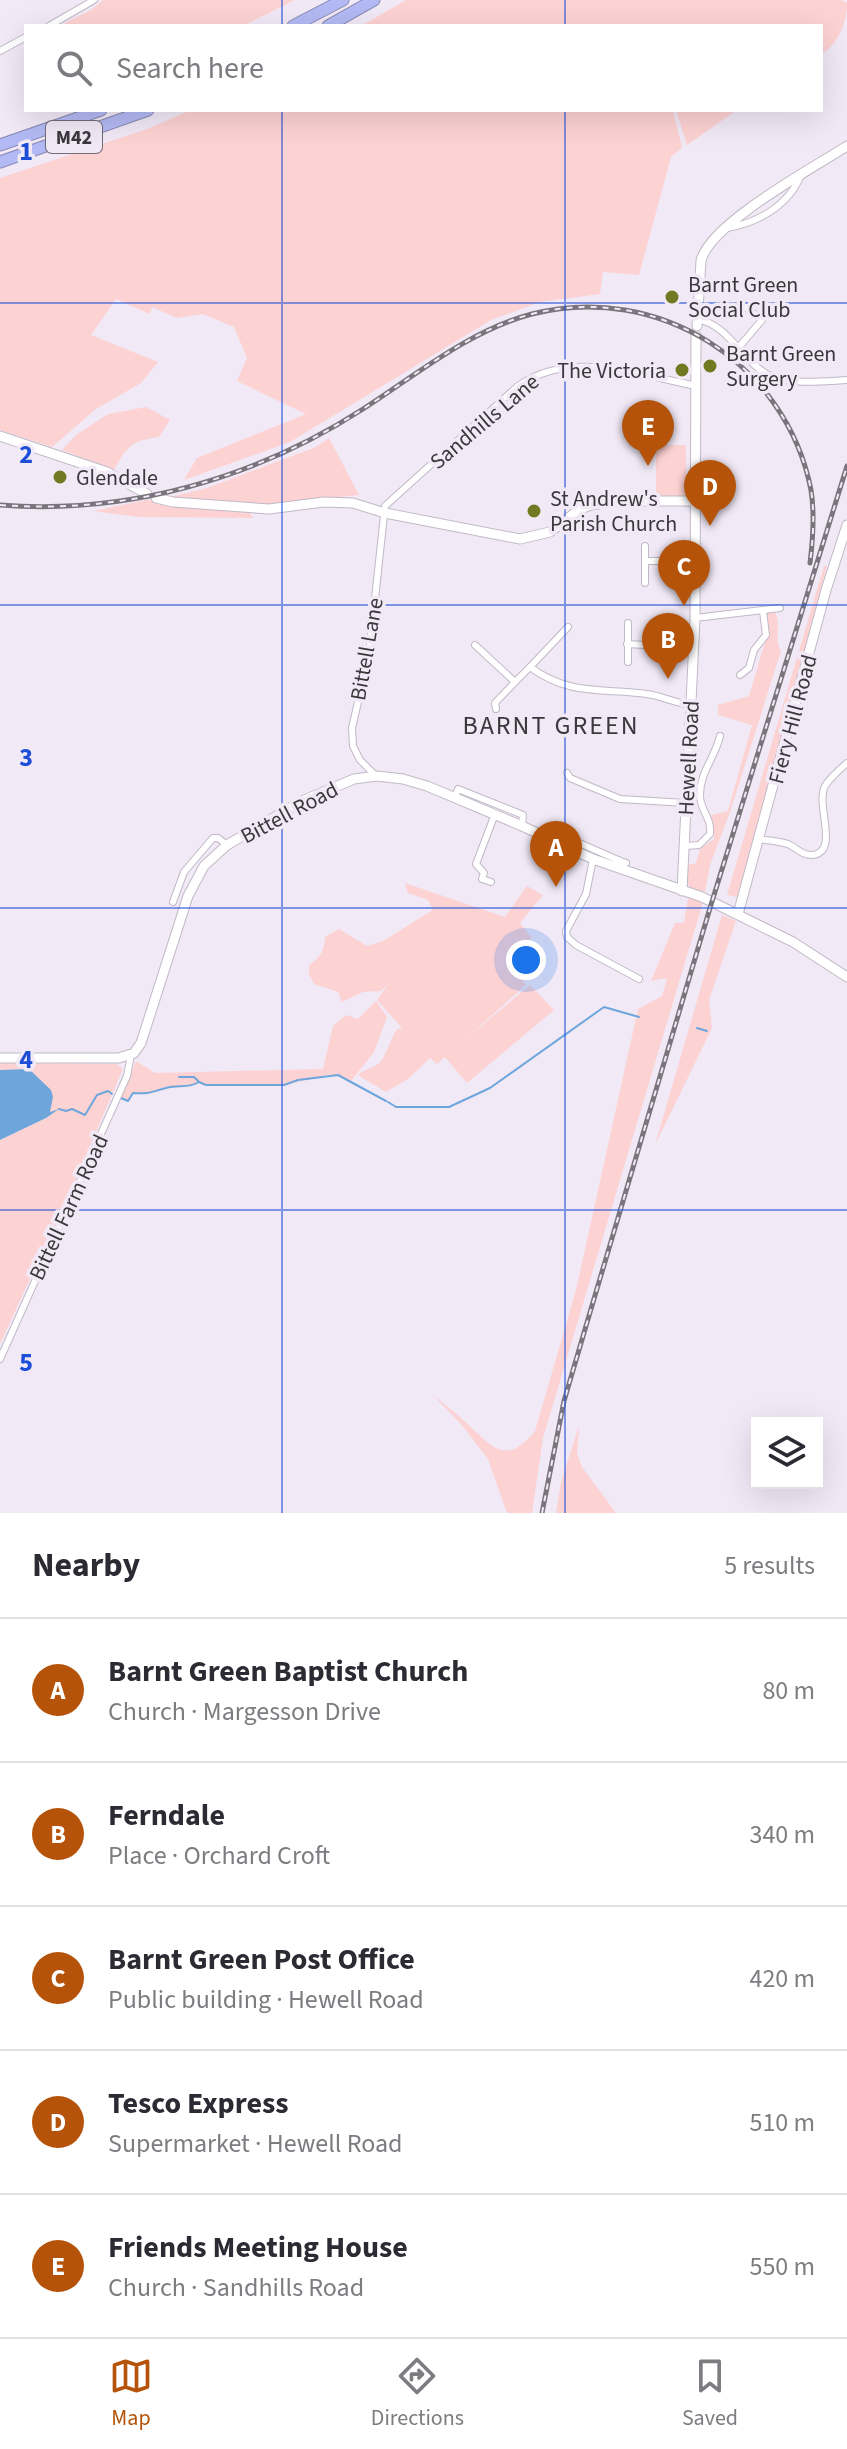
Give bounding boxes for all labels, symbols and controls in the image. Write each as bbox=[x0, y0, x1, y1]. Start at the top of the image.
search box bbox=[24, 24, 823, 112]
icon: search bbox=[52, 46, 96, 90]
text: Search here bbox=[116, 47, 264, 90]
road number: M42 bbox=[46, 121, 102, 153]
text: 1 bbox=[19, 133, 33, 170]
place label: Barnt Green Social Club bbox=[688, 269, 798, 326]
marker: Barnt Green Social Club bbox=[663, 288, 681, 306]
place label: Barnt Green Surgery bbox=[726, 338, 836, 395]
place label: The Victoria bbox=[557, 355, 666, 387]
marker: Barnt Green Surgery bbox=[701, 357, 719, 375]
marker: The Victoria bbox=[673, 361, 691, 379]
street label: Sandhills Lane bbox=[423, 366, 546, 477]
pin: E bbox=[622, 400, 674, 466]
text: 2 bbox=[19, 436, 33, 473]
pin: D bbox=[684, 460, 736, 526]
place label: Glendale bbox=[76, 462, 158, 494]
marker: Glendale bbox=[51, 468, 69, 486]
place label: St Andrew's Parish Church bbox=[550, 483, 677, 540]
marker: St Andrew's Parish Church bbox=[525, 502, 543, 520]
pin: C bbox=[658, 540, 710, 606]
street label: Bittell Lane bbox=[342, 595, 392, 703]
pin: B bbox=[642, 613, 694, 679]
street label: Fiery Hill Road bbox=[760, 651, 826, 787]
street label: Hewell Road bbox=[670, 700, 708, 816]
district label: BARNT GREEN bbox=[462, 707, 640, 744]
text: 3 bbox=[19, 739, 33, 776]
street label: Bittell Road bbox=[235, 774, 344, 852]
pin: A bbox=[530, 821, 582, 887]
your location bbox=[506, 940, 546, 980]
text: 4 bbox=[19, 1041, 33, 1078]
street label: Bittell Farm Road bbox=[21, 1129, 117, 1286]
text: 5 bbox=[19, 1344, 33, 1381]
map controls bbox=[751, 1417, 823, 1489]
button: layers bbox=[751, 1417, 823, 1489]
text: Nearby bbox=[32, 1541, 140, 1590]
text: 5 results bbox=[724, 1547, 815, 1584]
text: Barnt Green Baptist Church bbox=[108, 1650, 468, 1693]
text: A bbox=[51, 1672, 65, 1709]
text: 80 m bbox=[762, 1672, 815, 1709]
text: Church · Margesson Drive bbox=[108, 1693, 381, 1730]
text: Ferndale bbox=[108, 1794, 225, 1837]
text: B bbox=[50, 1816, 66, 1853]
text: 340 m bbox=[749, 1816, 815, 1853]
text: Place · Orchard Croft bbox=[108, 1837, 330, 1874]
text: Barnt Green Post Office bbox=[108, 1938, 415, 1981]
text: C bbox=[50, 1960, 66, 1997]
text: 420 m bbox=[749, 1960, 815, 1997]
text: Public building · Hewell Road bbox=[108, 1981, 424, 2018]
text: Tesco Express bbox=[108, 2082, 289, 2125]
text: D bbox=[50, 2104, 66, 2141]
text: 510 m bbox=[749, 2104, 815, 2141]
text: Supermarket · Hewell Road bbox=[108, 2125, 403, 2162]
text: Friends Meeting House bbox=[108, 2226, 408, 2269]
text: E bbox=[51, 2248, 65, 2285]
text: 550 m bbox=[749, 2248, 815, 2285]
text: Church · Sandhills Road bbox=[108, 2269, 364, 2306]
tab: Map bbox=[109, 2354, 153, 2434]
tab: Directions bbox=[371, 2354, 464, 2434]
tab: Saved bbox=[682, 2354, 738, 2434]

